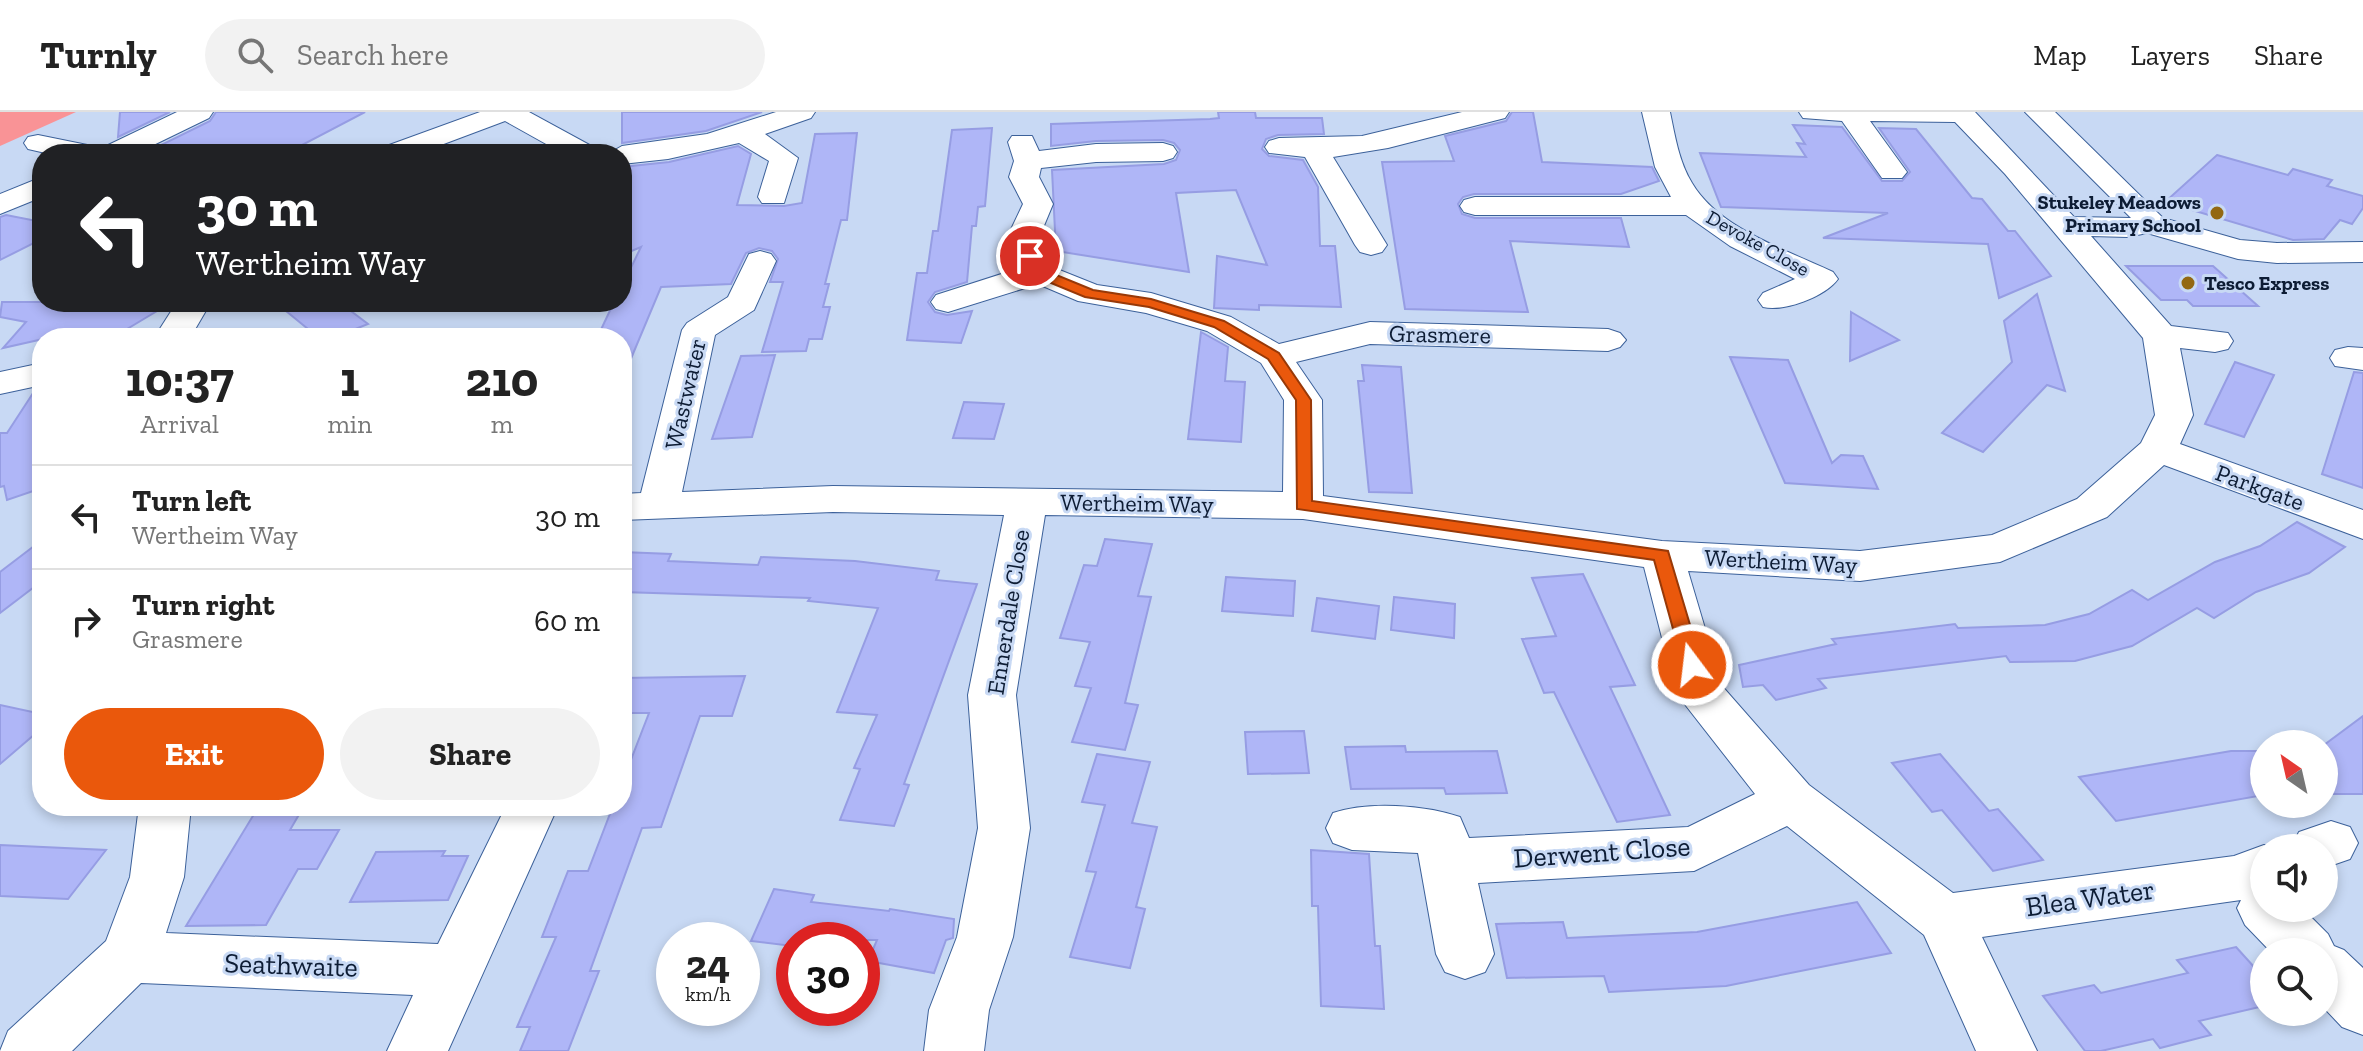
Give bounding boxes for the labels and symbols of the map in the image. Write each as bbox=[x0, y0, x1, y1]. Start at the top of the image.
place label: Stukeley Meadows Primary School bbox=[2038, 190, 2201, 237]
marker: Stukeley Meadows Primary School bbox=[2208, 204, 2226, 222]
street label: Devoke Close bbox=[1702, 205, 1814, 281]
pin bbox=[996, 222, 1064, 290]
place label: Tesco Express bbox=[2204, 271, 2329, 295]
marker: Tesco Express bbox=[2179, 274, 2197, 292]
street label: Grasmere bbox=[1389, 319, 1491, 349]
street label: Wastwater bbox=[658, 336, 712, 452]
street label: Parkgate bbox=[2212, 458, 2308, 516]
street label: Wertheim Way bbox=[1060, 487, 1215, 519]
street label: Ennerdale Close bbox=[981, 527, 1035, 697]
street label: Wertheim Way bbox=[1704, 543, 1859, 580]
position arrow bbox=[1650, 623, 1734, 707]
north arrow bbox=[2250, 730, 2338, 818]
street label: Derwent Close bbox=[1513, 829, 1691, 875]
street label: Blea Water bbox=[2023, 873, 2157, 923]
speed limit sign: 30 bbox=[776, 922, 880, 1026]
street label: Seathwaite bbox=[224, 946, 358, 984]

